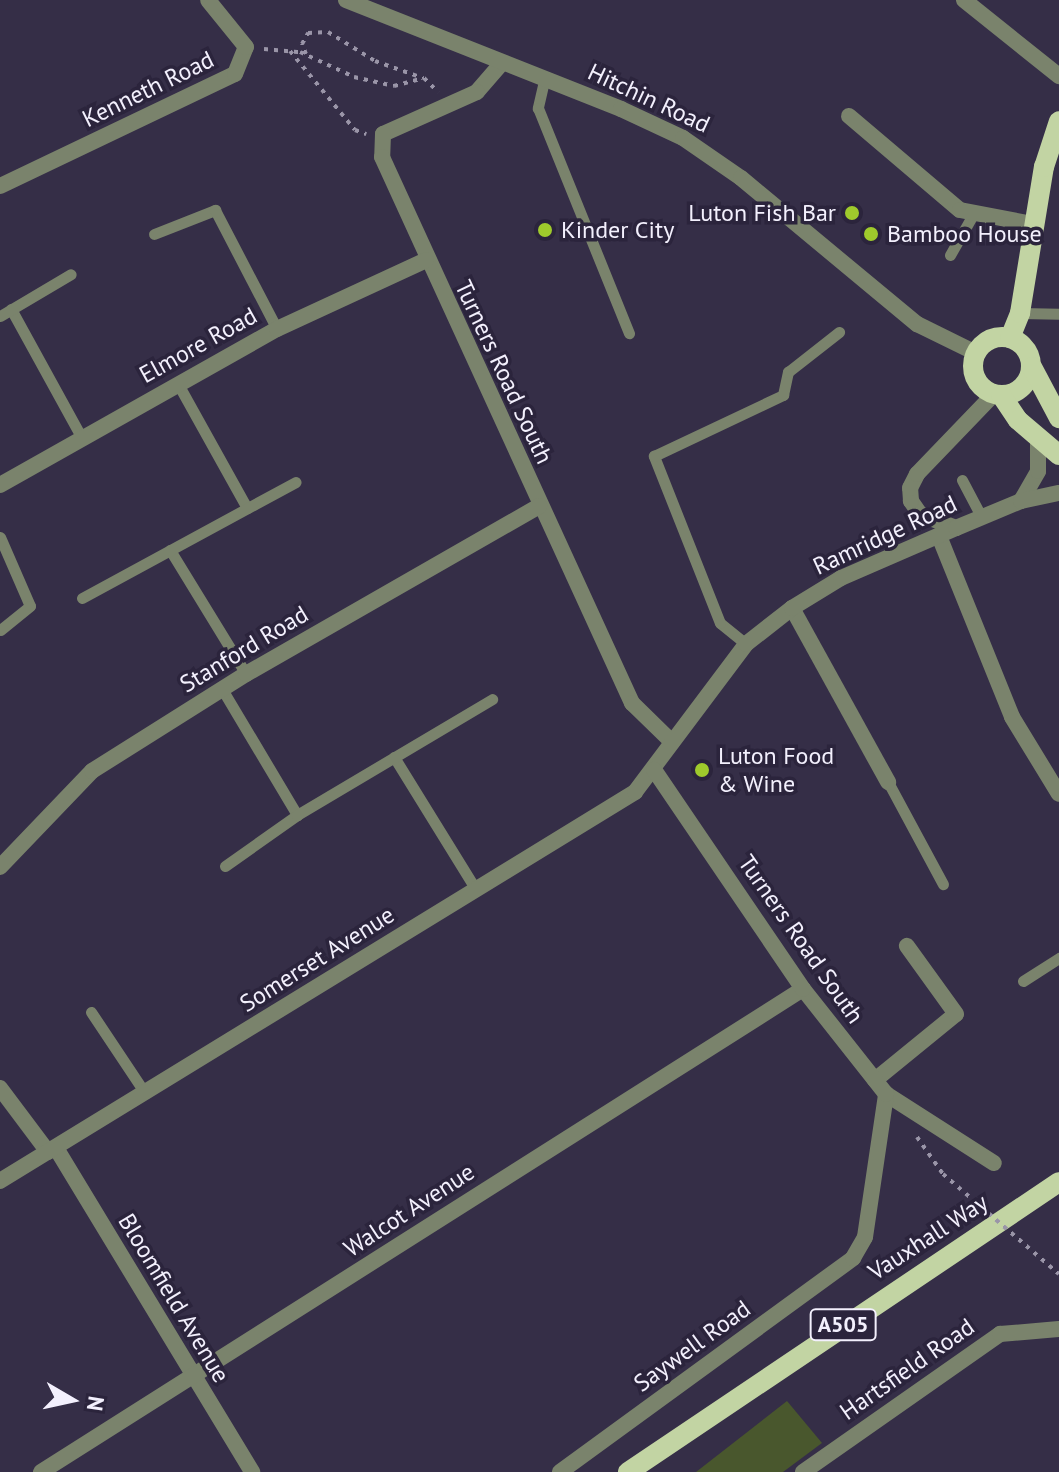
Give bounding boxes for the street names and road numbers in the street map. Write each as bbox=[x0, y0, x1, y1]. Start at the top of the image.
street label: Kenneth Road bbox=[78, 45, 218, 133]
street label: Hitchin Road bbox=[583, 57, 715, 139]
street label: Turners Road South bbox=[449, 276, 559, 468]
street label: Elmore Road bbox=[134, 301, 262, 389]
street label: Ramridge Road bbox=[809, 489, 961, 581]
street label: Stanford Road bbox=[175, 599, 313, 699]
street label: Turners Road South bbox=[732, 849, 870, 1029]
street label: Somerset Avenue bbox=[234, 900, 400, 1018]
street label: Walcot Avenue bbox=[338, 1157, 480, 1263]
street label: Vauxhall Way bbox=[863, 1188, 993, 1286]
street label: Bloomfield Avenue bbox=[112, 1208, 236, 1388]
street label: Saywell Road bbox=[628, 1294, 756, 1398]
road number: A505 bbox=[809, 1307, 877, 1343]
street label: Hartsfield Road bbox=[834, 1312, 980, 1426]

